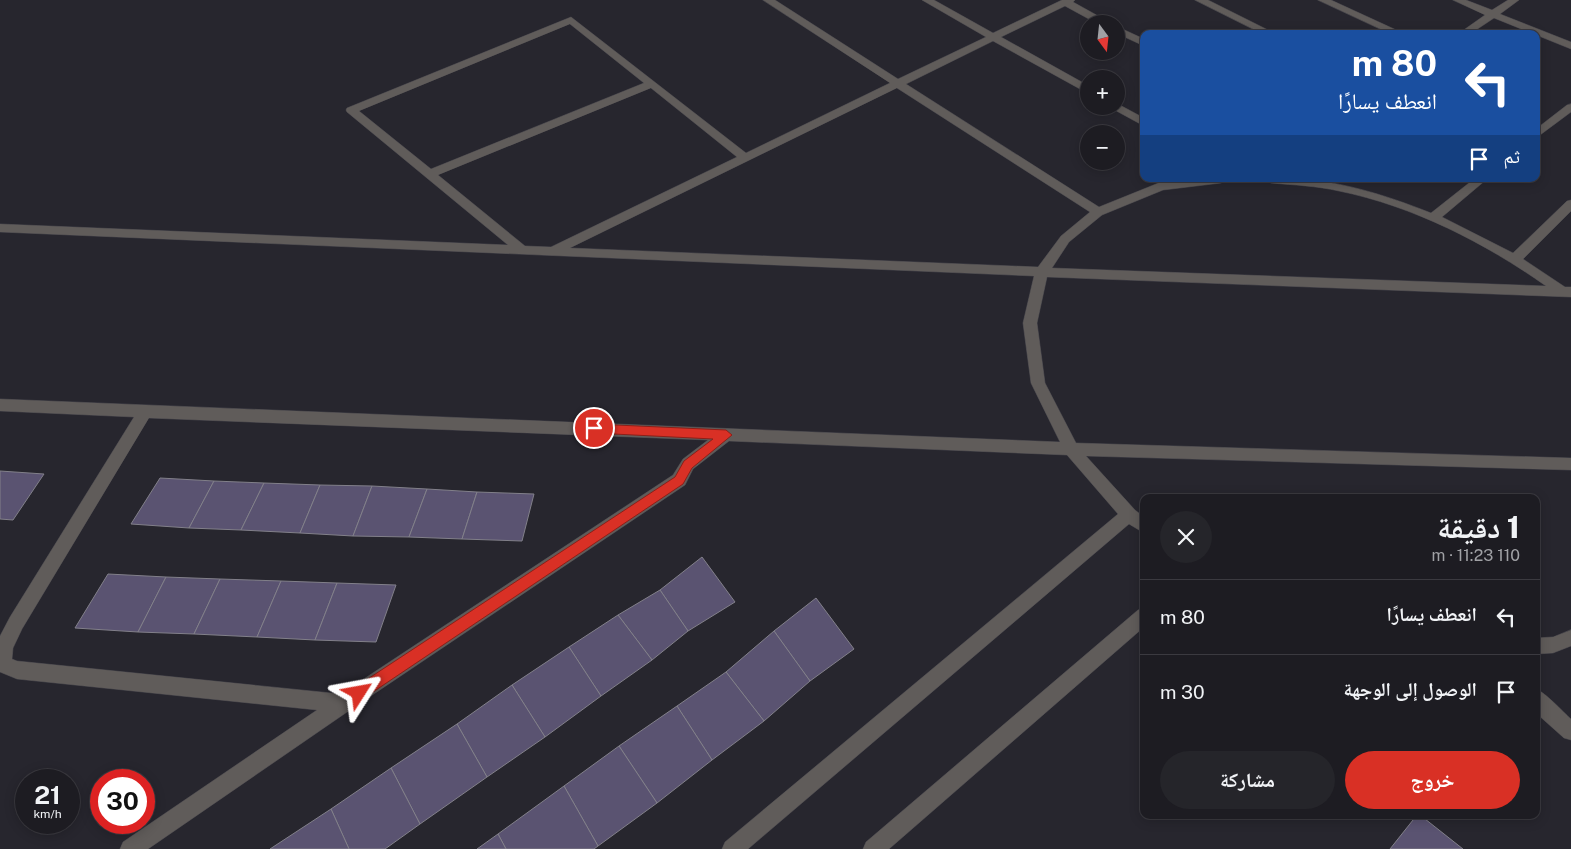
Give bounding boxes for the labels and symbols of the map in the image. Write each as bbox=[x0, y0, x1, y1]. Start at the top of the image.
north arrow bbox=[1080, 15, 1125, 60]
pin bbox=[573, 407, 615, 449]
position arrow bbox=[332, 666, 384, 718]
speed limit sign: 30 bbox=[90, 769, 155, 834]

